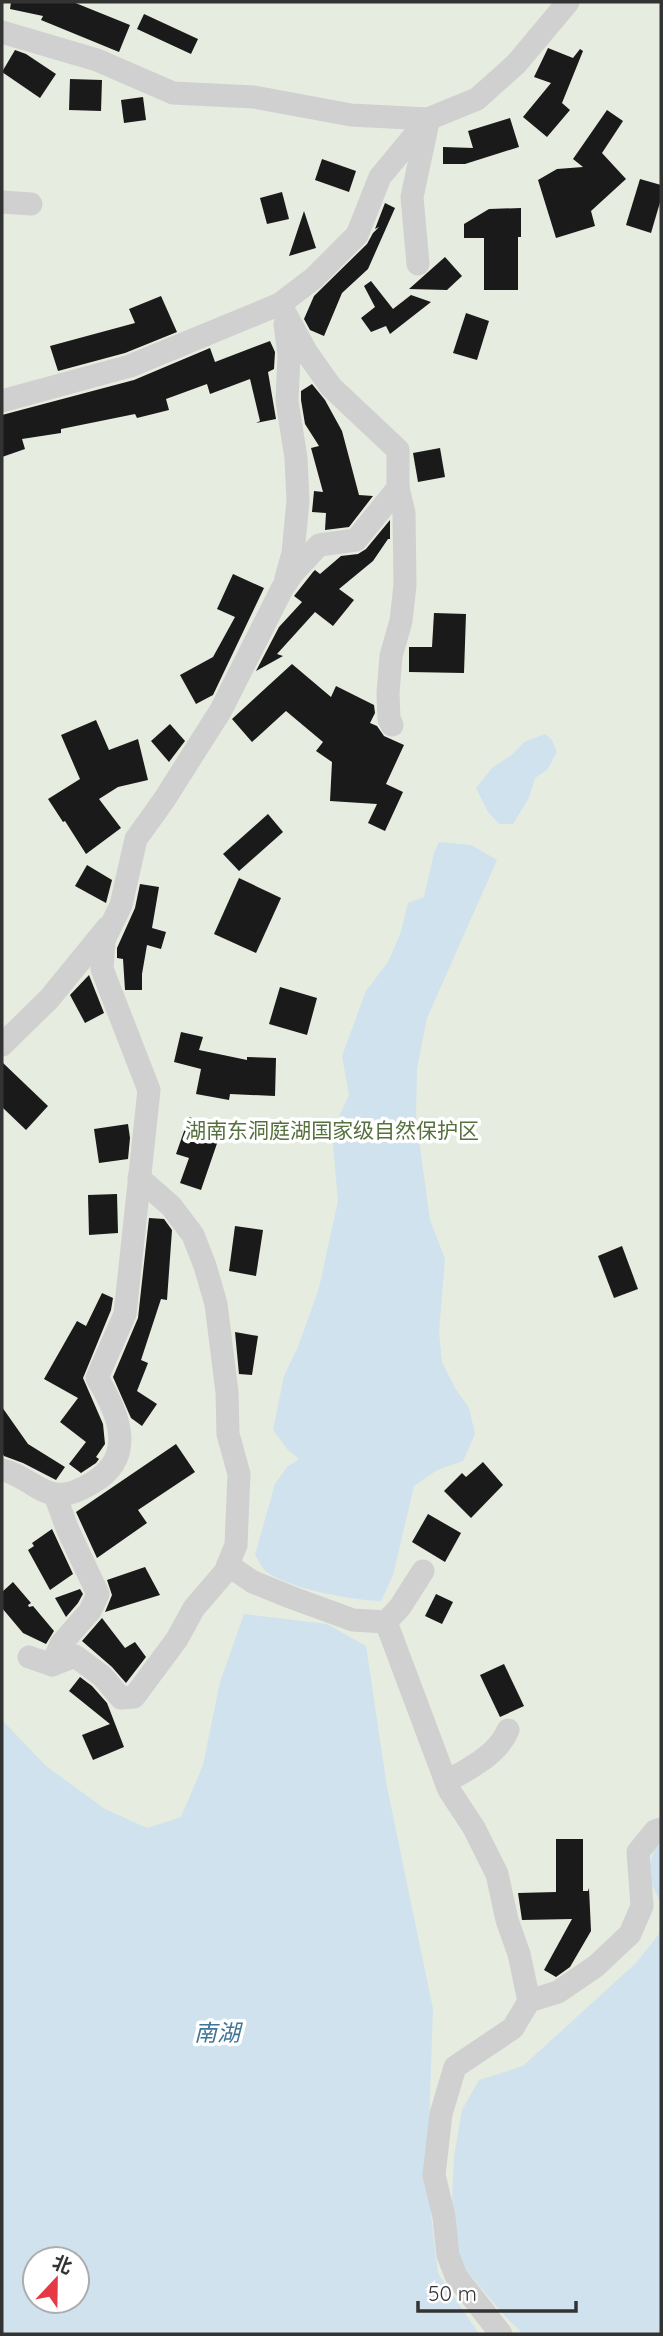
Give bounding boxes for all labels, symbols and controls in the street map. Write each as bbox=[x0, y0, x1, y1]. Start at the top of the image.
park label: 湖南东洞庭湖国家级自然保护区 bbox=[185, 1117, 479, 1143]
water label: 南湖 bbox=[194, 2018, 243, 2047]
north arrow bbox=[21, 2245, 91, 2315]
text: 北 bbox=[49, 2250, 76, 2279]
scale bar bbox=[418, 2270, 576, 2314]
text: 50 m bbox=[428, 2280, 477, 2306]

